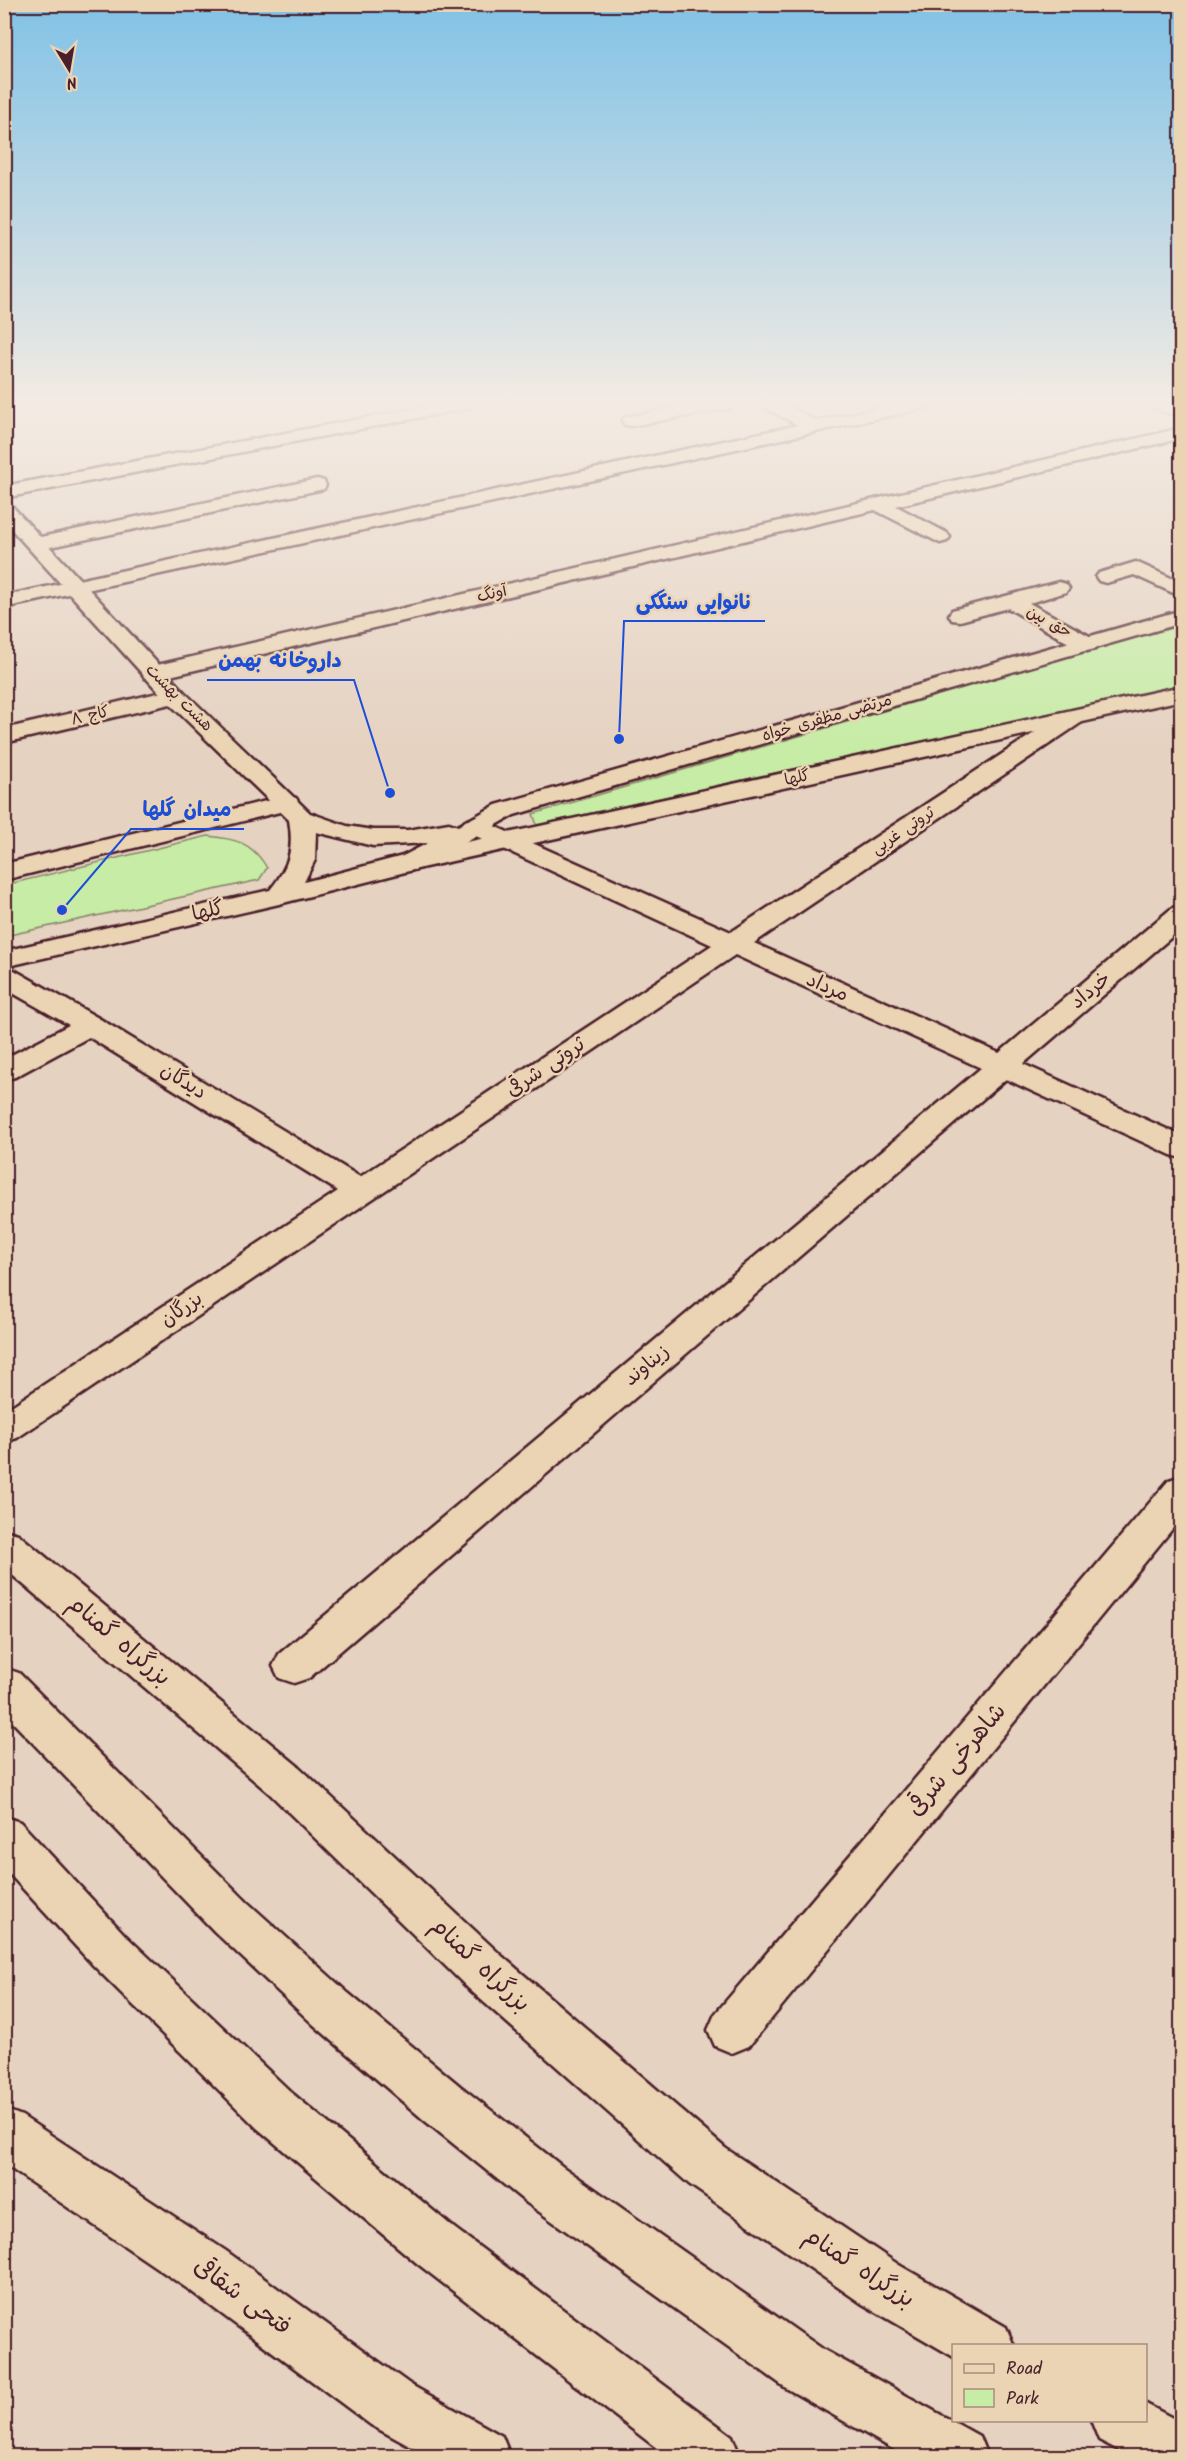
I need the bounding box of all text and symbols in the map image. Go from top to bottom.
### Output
north arrow [39,39,99,99]
text: N [64,69,79,95]
street label: آونگ [475,578,510,610]
callout: نانوایی سنگکی [624,582,765,621]
text: نانوایی سنگکی [636,587,752,620]
street label: حق بین [1022,599,1076,645]
callout: داروخانه بهمن [207,641,354,680]
text: داروخانه بهمن [218,645,342,678]
street label: هشت بهشت [139,658,219,738]
street label: مرتضی مظفری خواه [759,688,895,748]
street label: کاج ۸ [68,699,112,733]
street label: گلها [782,763,812,793]
callout: میدان گلها [131,790,244,829]
text: میدان گلها [142,794,232,827]
street label: ثروتی غربی [866,800,941,861]
street label: گلها [189,893,227,931]
street label: مرداد [800,964,854,1012]
street label: خرداد [1063,964,1119,1018]
street label: ثروتی شرقی [500,1029,593,1106]
street label: دیدگان [153,1055,213,1109]
street label: بزرگان [154,1284,210,1336]
street label: زیناوند [617,1337,677,1395]
street label: بزرگراه گمنام [58,1585,180,1697]
street label: شاهرخی شرقی [897,1694,1017,1826]
street label: بزرگراه گمنام [421,1908,539,2022]
street label: بزرگراه گمنام [795,2217,923,2319]
street label: فتحی شقاقی [185,2248,299,2346]
legend [952,2344,1147,2422]
text: Road [1006,2355,1043,2384]
text: Park [1006,2385,1039,2414]

